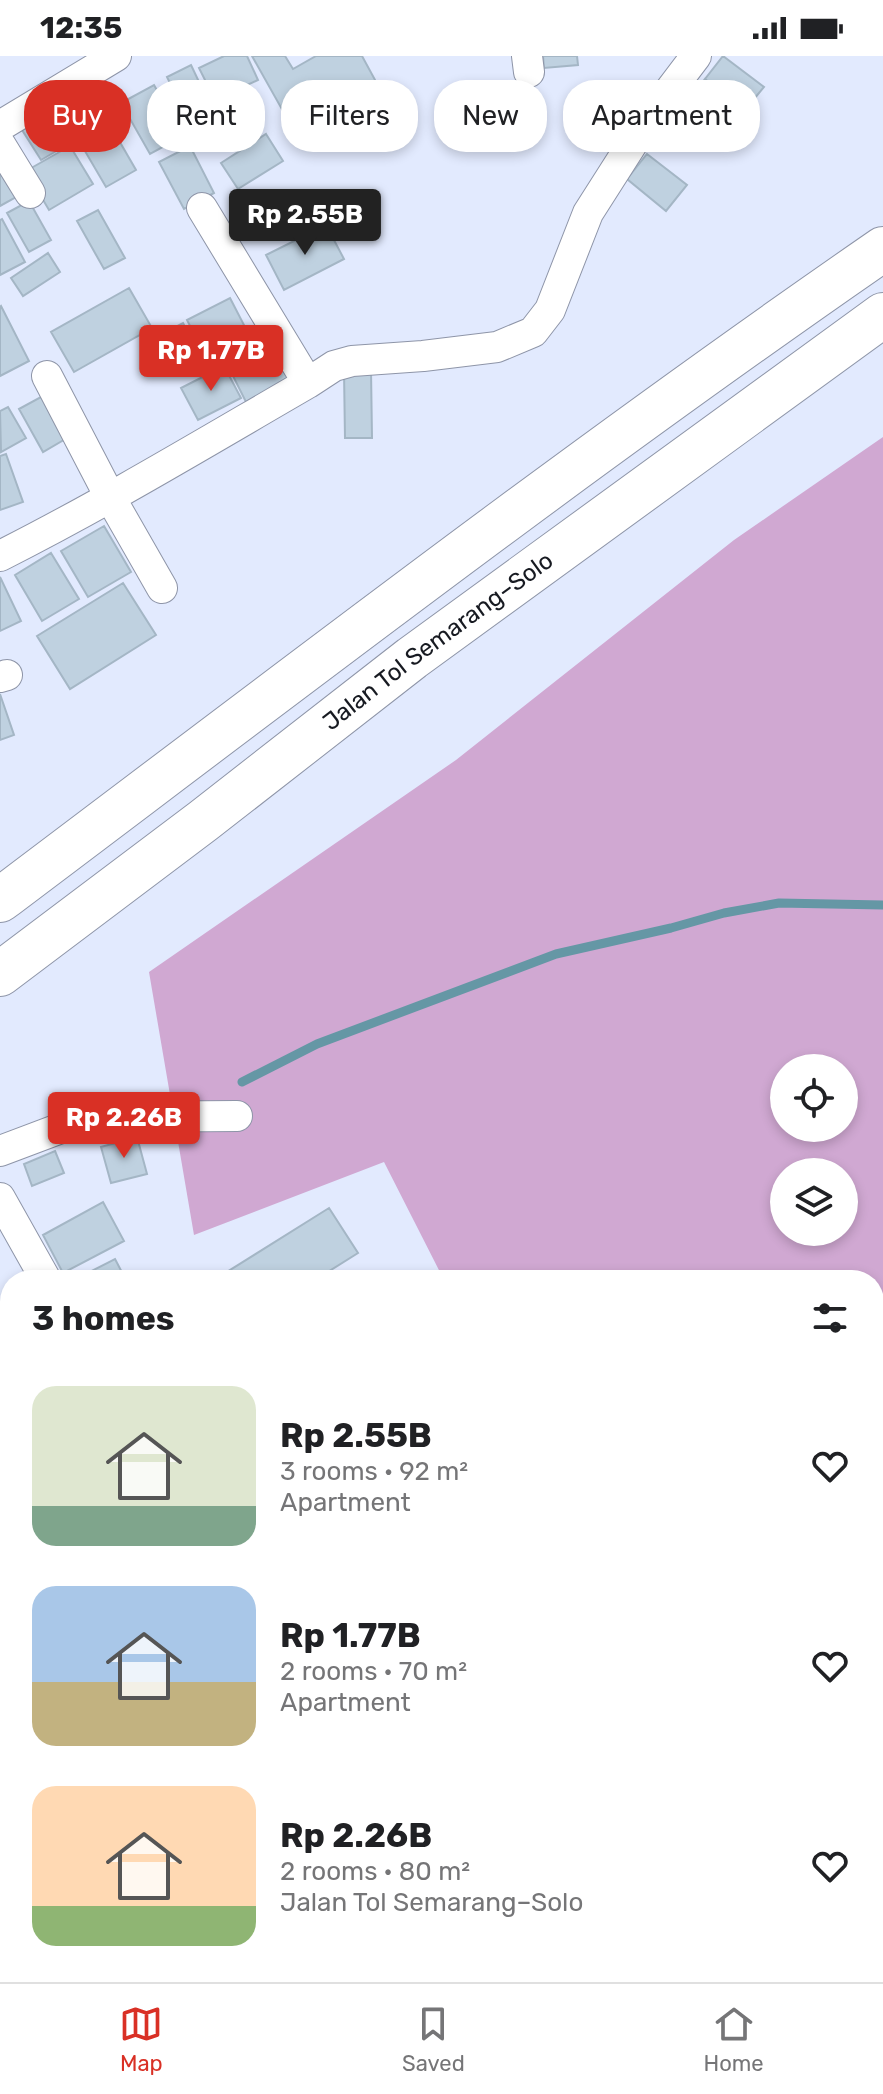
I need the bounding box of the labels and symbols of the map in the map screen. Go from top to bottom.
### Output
pin: Rp 2.55B [222,189,388,257]
pin: Rp 1.77B [128,325,294,393]
street label: Jalan Tol Semarang–Solo [317,546,558,736]
pin: Rp 2.26B [41,1092,207,1160]

